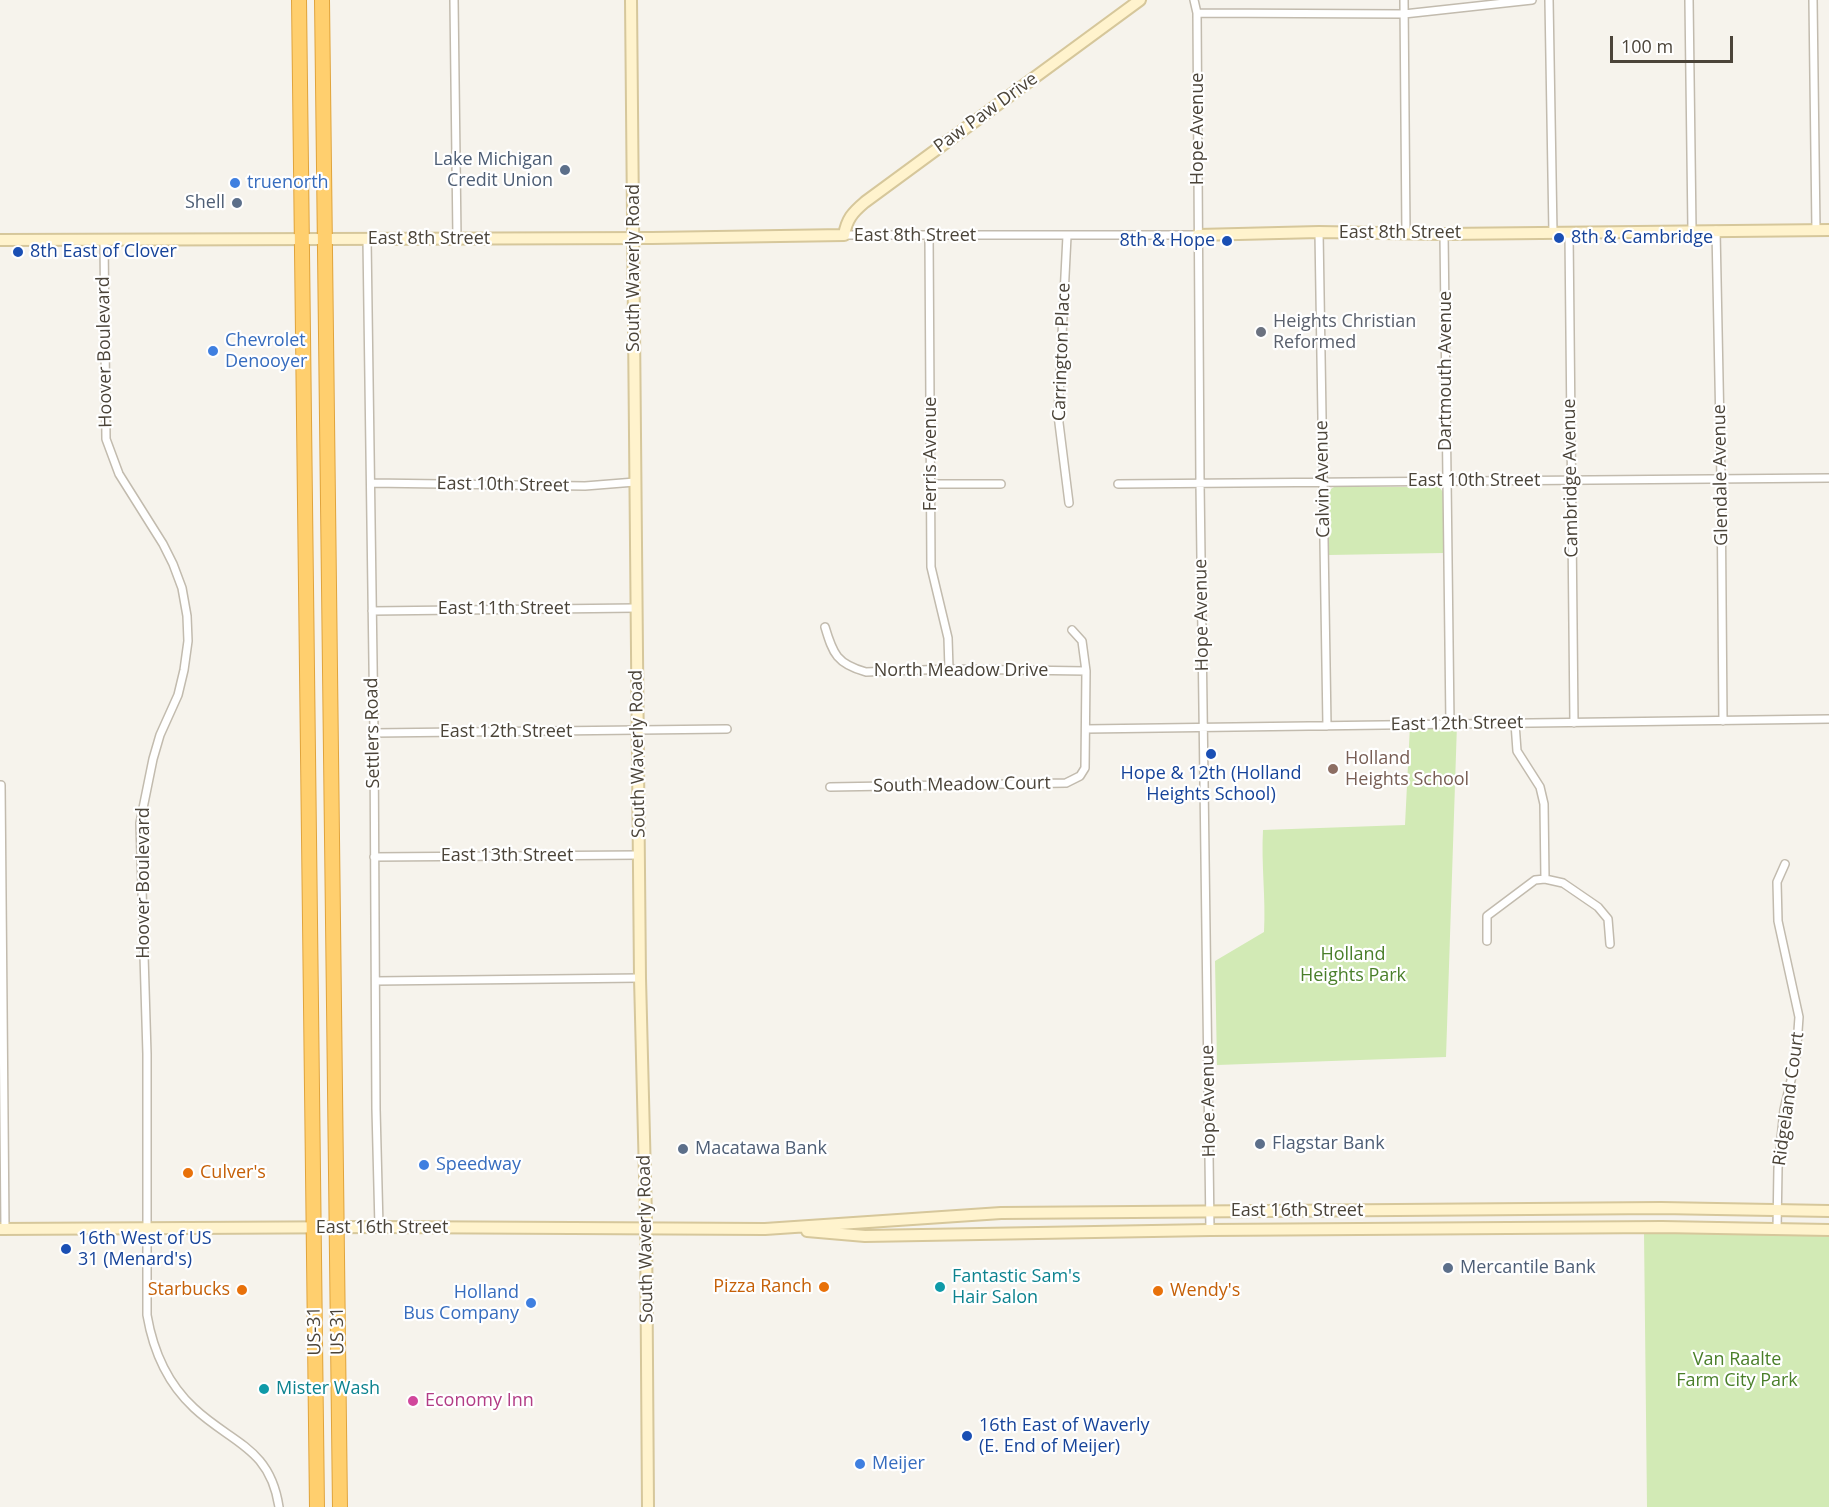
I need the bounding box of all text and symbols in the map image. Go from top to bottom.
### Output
scale bar [1613,24,1736,62]
text: 100 m [1621,34,1673,58]
street label: Paw Paw Drive [930,68,1042,158]
street label: Hope Avenue [1187,73,1209,185]
place label: Lake Michigan Credit Union [434,149,553,192]
marker: Lake Michigan Credit Union [558,163,572,177]
place label: truenorth [247,172,329,194]
marker: truenorth [228,176,242,190]
street label: South Waverly Road [623,184,645,352]
place label: Shell [185,192,225,214]
marker: Shell [230,196,244,210]
street label: East 8th Street [1339,222,1461,244]
street label: East 8th Street [854,225,976,247]
place label: 8th & Cambridge [1571,227,1713,249]
street label: East 8th Street [368,228,490,250]
place label: 8th & Hope [1120,230,1215,252]
marker: 8th & Cambridge [1552,231,1566,245]
marker: 8th & Hope [1220,234,1234,248]
place label: 8th East of Clover [30,241,177,263]
marker: 8th East of Clover [11,245,25,259]
street label: Hoover Boulevard [93,276,117,428]
street label: Carrington Place [1049,282,1075,422]
street label: Dartmouth Avenue [1435,291,1457,451]
place label: Heights Christian Reformed [1273,311,1416,354]
marker: Heights Christian Reformed [1254,325,1268,339]
place label: Chevrolet Denooyer [225,330,307,372]
marker: Chevrolet Denooyer [206,344,220,358]
street label: Ferris Avenue [920,397,942,511]
street label: Cambridge Avenue [1559,398,1583,558]
street label: Glendale Avenue [1709,404,1733,546]
street label: Calvin Avenue [1311,420,1335,538]
street label: East 10th Street [1408,470,1540,492]
street label: East 10th Street [436,473,570,497]
street label: Hope Avenue [1190,559,1214,671]
street label: East 11th Street [438,598,570,620]
street label: North Meadow Drive [874,660,1048,682]
street label: South Waverly Road [626,670,650,838]
street label: Settlers Road [361,677,385,789]
street label: East 12th Street [1390,712,1524,736]
street label: East 12th Street [440,721,572,743]
marker: Hope & 12th (Holland Heights School) [1204,747,1218,761]
place label: Holland Heights School [1345,748,1469,790]
marker: Holland Heights School [1326,762,1340,776]
place label: Hope & 12th (Holland Heights School) [1121,763,1301,806]
street label: South Meadow Court [873,773,1051,797]
street label: Hoover Boulevard [133,807,155,959]
street label: East 13th Street [441,845,573,867]
park label: Holland Heights Park [1300,944,1406,986]
street label: Ridgeland Court [1769,1031,1809,1167]
street label: Hope Avenue [1197,1045,1221,1157]
place label: Flagstar Bank [1272,1133,1385,1155]
marker: Flagstar Bank [1253,1137,1267,1151]
place label: Macatawa Bank [695,1138,827,1160]
marker: Macatawa Bank [676,1142,690,1156]
place label: Speedway [436,1154,521,1176]
street label: South Waverly Road [634,1155,658,1323]
marker: Speedway [417,1158,431,1172]
place label: Culver's [200,1162,266,1184]
marker: Culver's [181,1166,195,1180]
street label: East 16th Street [1231,1200,1363,1222]
street label: East 16th Street [316,1217,448,1239]
place label: 16th West of US 31 (Menard's) [78,1228,212,1270]
marker: 16th West of US 31 (Menard's) [59,1242,73,1256]
place label: Mercantile Bank [1460,1257,1596,1279]
marker: Mercantile Bank [1441,1261,1455,1275]
place label: Fantastic Sam's Hair Salon [952,1266,1081,1308]
place label: Pizza Ranch [713,1276,812,1298]
place label: Starbucks [148,1279,230,1301]
marker: Pizza Ranch [817,1280,831,1294]
marker: Fantastic Sam's Hair Salon [933,1280,947,1294]
place label: Wendy's [1170,1280,1240,1302]
place label: Holland Bus Company [403,1282,519,1324]
marker: Starbucks [235,1283,249,1297]
marker: Wendy's [1151,1284,1165,1298]
marker: Holland Bus Company [524,1296,538,1310]
street label: US-31 [304,1306,326,1356]
street label: US 31 [327,1307,349,1355]
park label: Van Raalte Farm City Park [1676,1349,1798,1392]
place label: Mister Wash [276,1378,380,1400]
marker: Mister Wash [257,1382,271,1396]
place label: Economy Inn [425,1390,534,1412]
marker: Economy Inn [406,1394,420,1408]
place label: 16th East of Waverly (E. End of Meijer) [979,1415,1150,1458]
marker: 16th East of Waverly (E. End of Meijer) [960,1429,974,1443]
place label: Meijer [872,1453,925,1475]
marker: Meijer [853,1457,867,1471]

